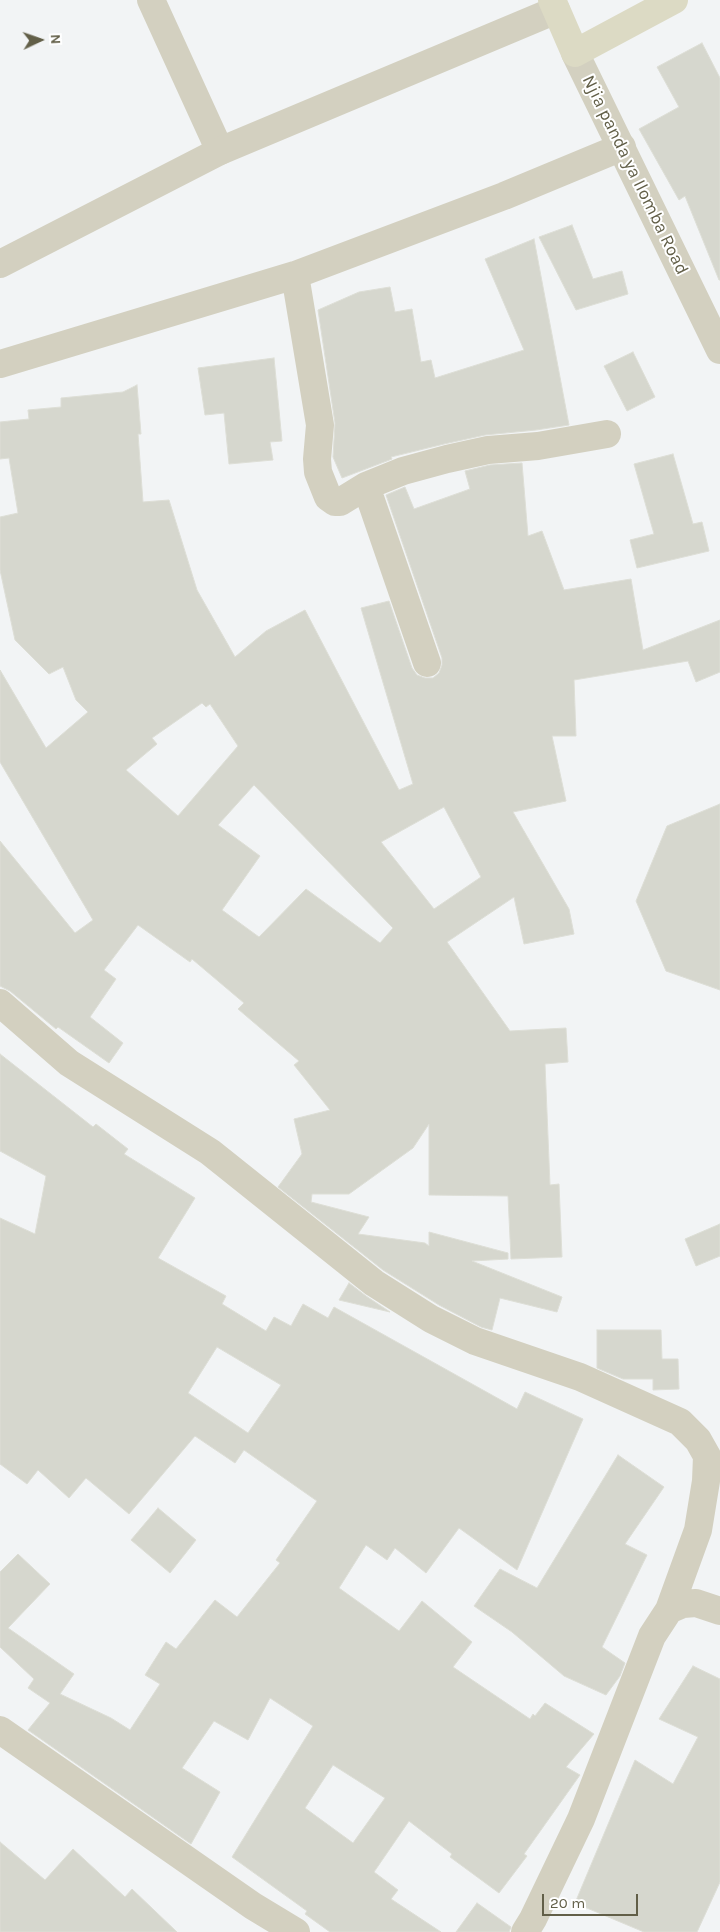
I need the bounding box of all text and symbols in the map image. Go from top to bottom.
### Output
north arrow [15,15,65,65]
text: N [47,34,64,45]
street label: Njia panda ya Ilomba Road [577,72,693,278]
scale bar [545,1884,641,1916]
text: 20 m [550,1894,585,1912]

